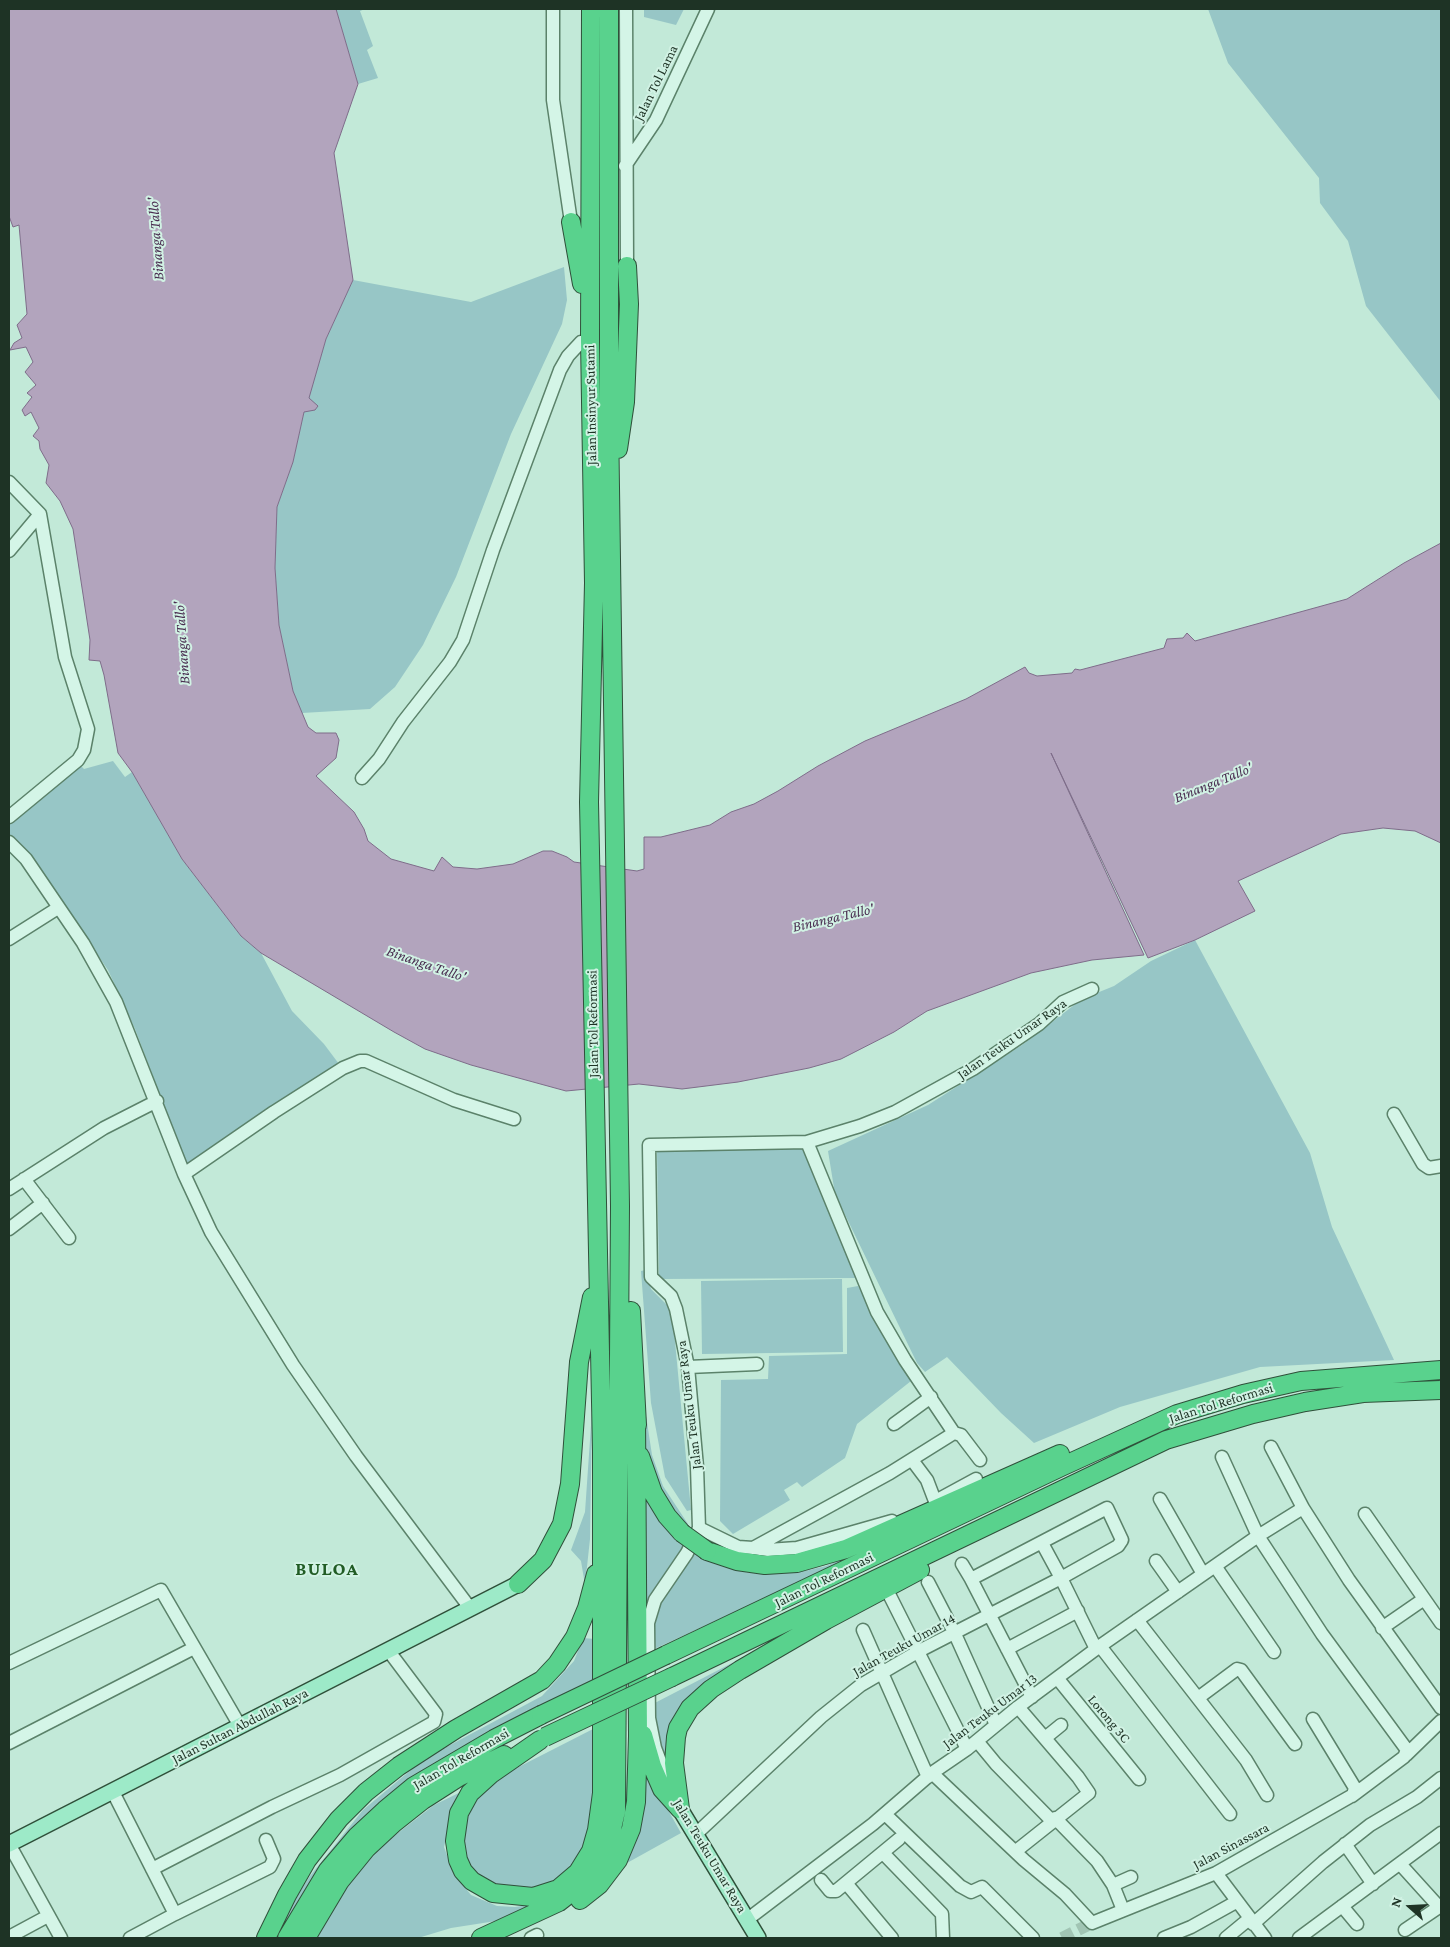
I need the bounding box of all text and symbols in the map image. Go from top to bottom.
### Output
street label: Jalan Tol Lama [630,42,682,124]
water label: Binanga Tallo' [144,197,168,281]
street label: Jalan Insinyur Sutami [582,344,600,466]
water label: Binanga Tallo' [170,601,194,685]
water label: Binanga Tallo' [1171,759,1255,807]
water label: Binanga Tallo' [791,900,875,936]
water label: Binanga Tallo' [384,942,468,986]
street label: Jalan Tol Reformasi [584,970,602,1078]
street label: Jalan Teuku Umar Raya [954,995,1070,1083]
street label: Jalan Teuku Umar Raya [673,1340,705,1470]
street label: Jalan Tol Reformasi [1167,1379,1275,1427]
street label: Jalan Tol Reformasi [772,1549,876,1611]
district label: BULOA [295,1558,359,1580]
street label: Jalan Teuku Umar 14 [850,1610,958,1680]
street label: Jalan Teuku Umar 13 [939,1670,1041,1752]
street label: Jalan Sultan Abdullah Raya [169,1684,311,1768]
street label: Lorong 3C [1084,1692,1134,1746]
street label: Jalan Tol Reformasi [410,1725,512,1793]
street label: Jalan Teuku Umar Raya [669,1796,751,1916]
street label: Jalan Sinassara [1190,1819,1272,1873]
north arrow [1385,1882,1435,1932]
text: N [1387,1895,1405,1909]

